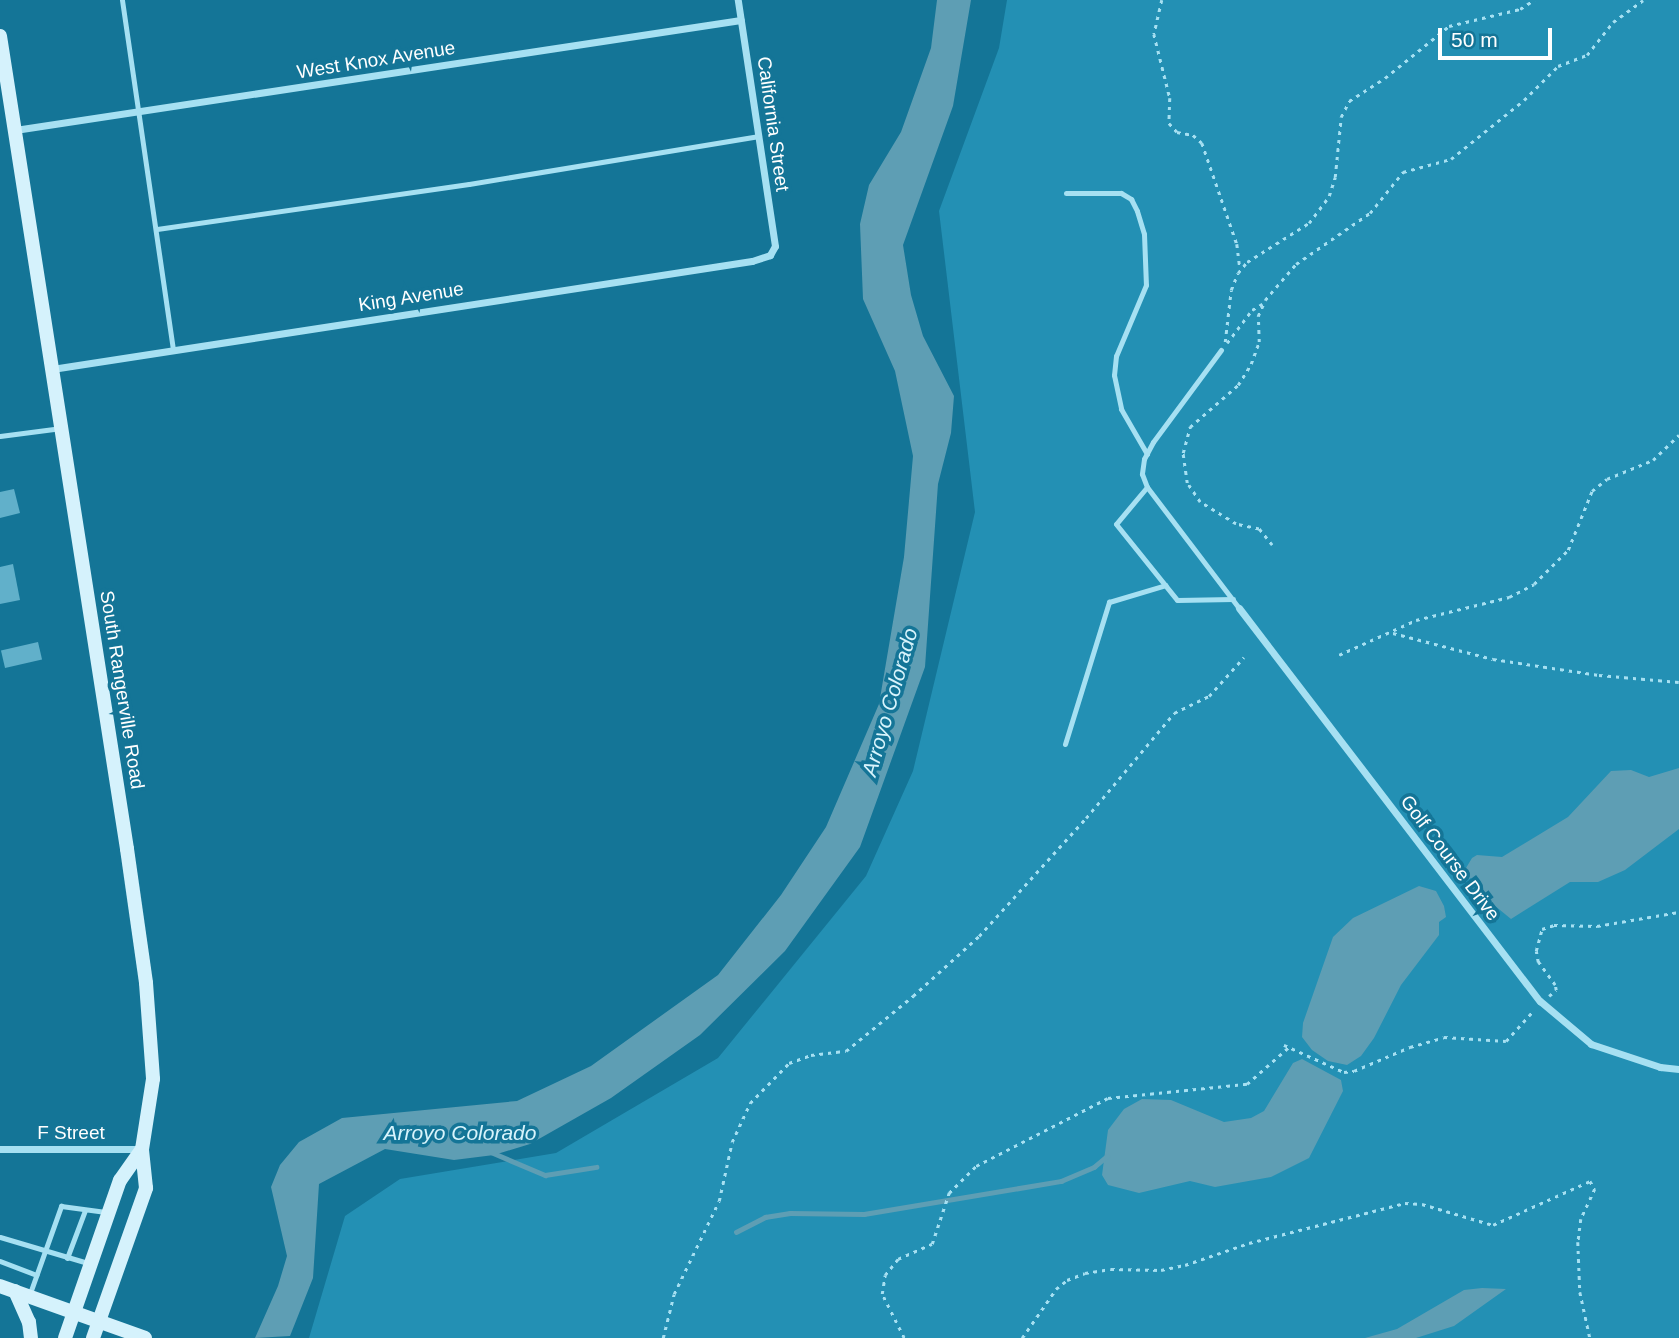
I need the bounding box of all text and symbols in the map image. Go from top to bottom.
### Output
scale bar [1441,14,1555,58]
text: 50 m [1451,28,1498,51]
street label: West Knox Avenue [295,36,457,84]
street label: California Street [752,55,794,193]
street label: King Avenue [356,277,466,317]
street label: South Rangerville Road [95,589,149,791]
water label: Arroyo Colorado [857,625,923,779]
street label: Golf Course Drive [1395,791,1505,925]
water label: Arroyo Colorado [384,1120,536,1146]
street label: F Street [37,1122,105,1144]

